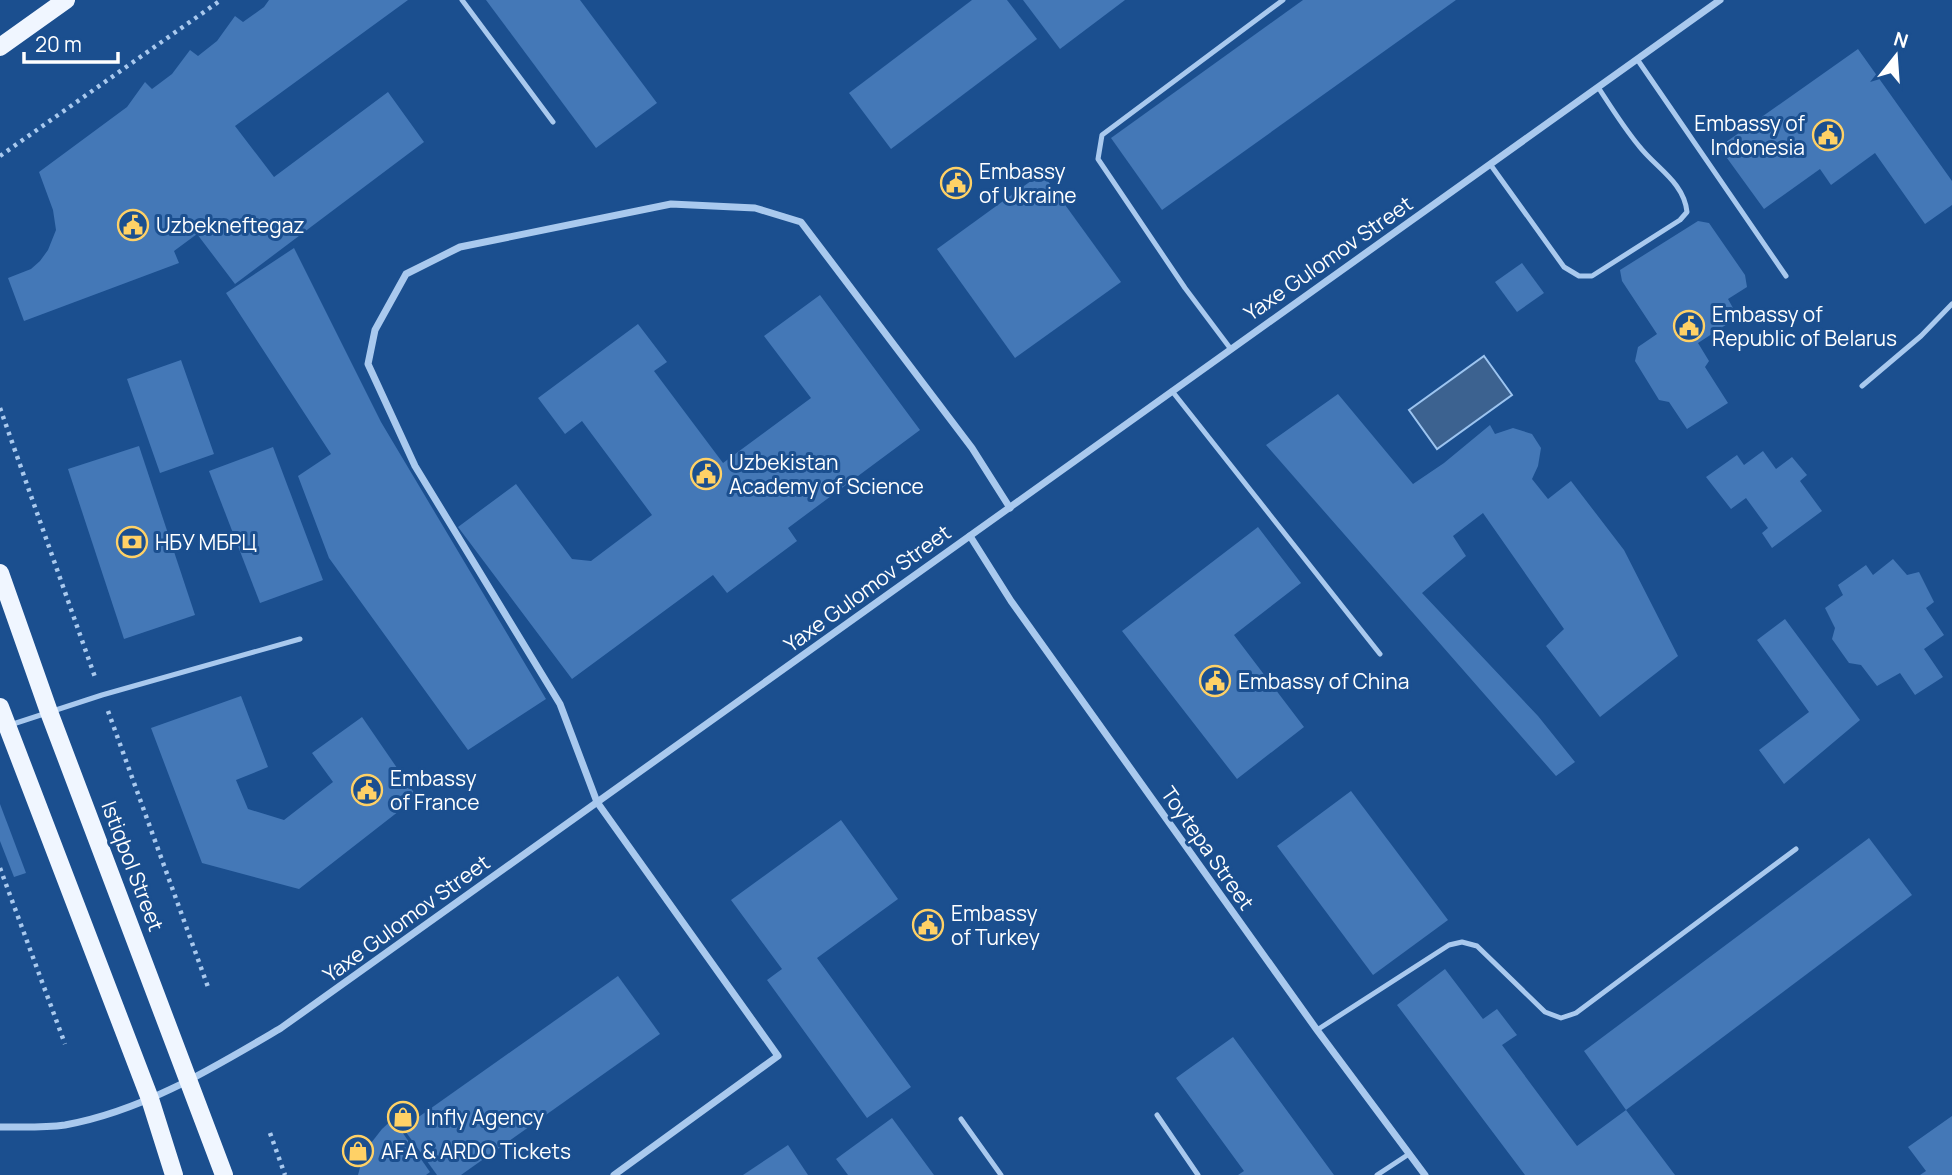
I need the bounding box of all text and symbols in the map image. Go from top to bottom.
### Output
scale bar [24,21,119,65]
north arrow [1861,21,1931,91]
text: N [1891,25,1911,54]
text: 20 m [35,30,82,58]
place label: Embassy of Indonesia [1694,109,1806,161]
public building icon: Embassy of Indonesia [1811,118,1845,152]
place label: Embassy of Ukraine [979,157,1077,209]
public building icon: Embassy of Ukraine [939,166,973,200]
street label: Yaxe Gulomov Street [1238,189,1418,327]
public building icon: Uzbekneftegaz [116,208,150,242]
place label: Uzbekneftegaz [156,211,305,239]
place label: Embassy of Republic of Belarus [1712,300,1897,352]
public building icon: Embassy of Republic of Belarus [1672,309,1706,343]
place label: Uzbekistan Academy of Science [729,448,924,500]
public building icon: Uzbekistan Academy of Science [689,457,723,491]
street label: Yaxe Gulomov Street [778,518,956,658]
bank icon: НБУ МБРЦ [115,525,149,559]
place label: НБУ МБРЦ [155,528,257,556]
public building icon: Embassy of China [1198,664,1232,698]
place label: Embassy of China [1238,667,1409,695]
place label: Embassy of France [390,764,479,816]
public building icon: Embassy of France [350,773,384,807]
street label: Toytepa Street [1155,781,1261,915]
street label: Istiqbol Street [95,797,171,935]
street label: Yaxe Gulomov Street [317,848,495,988]
place label: Embassy of Turkey [951,899,1040,951]
public building icon: Embassy of Turkey [911,908,945,942]
shop icon: Infly Agency [386,1100,420,1134]
place label: Infly Agency [426,1103,544,1131]
shop icon: AFA & ARDO Tickets [341,1134,375,1168]
place label: AFA & ARDO Tickets [381,1137,571,1165]

